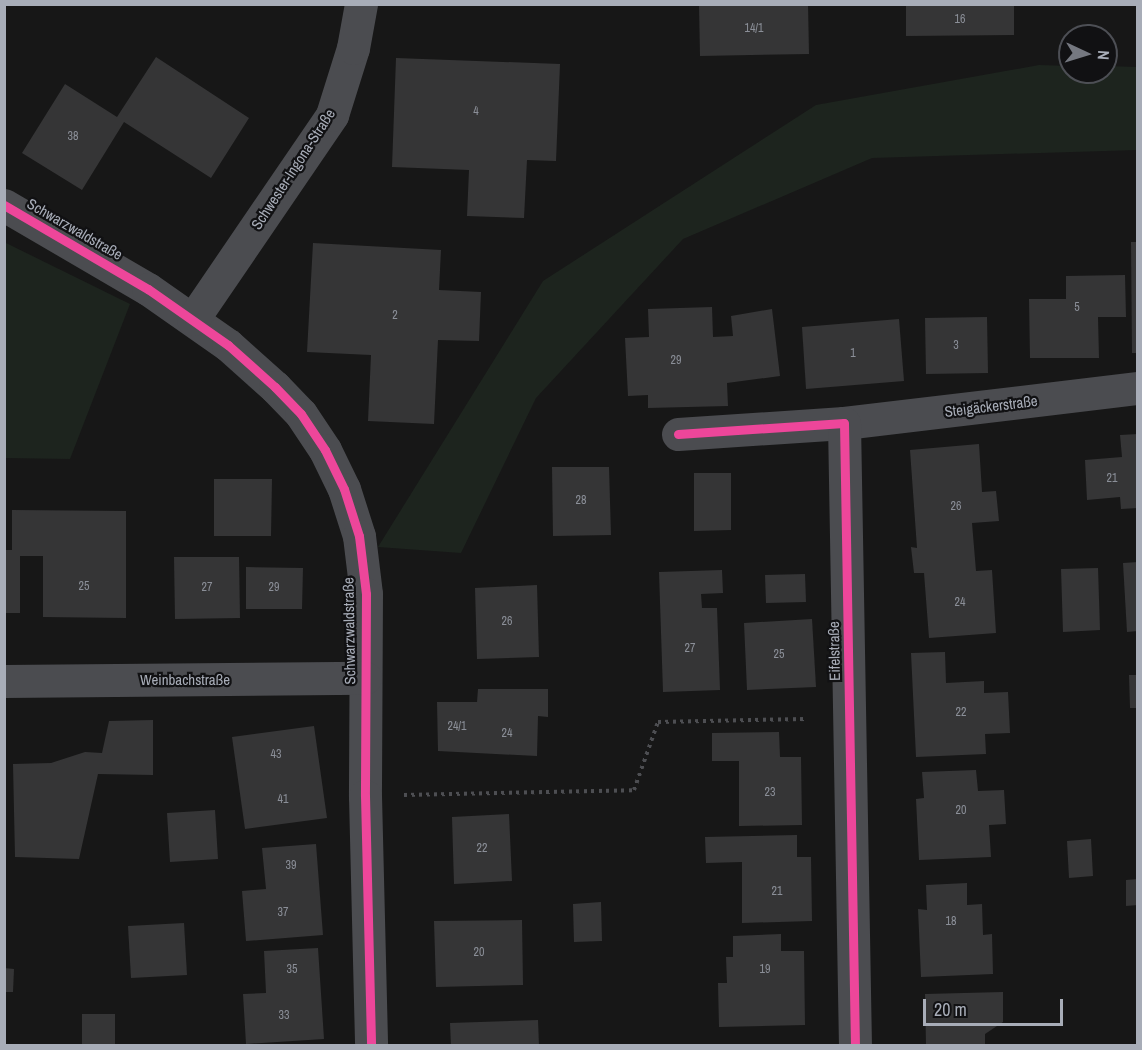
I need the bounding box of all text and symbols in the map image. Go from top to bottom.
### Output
house number: 16 [955,13,965,27]
house number: 14/1 [744,22,764,36]
north arrow [1058,24,1118,84]
text: N [1093,50,1115,61]
street label: Schwester-Ingona-Straße [247,105,339,233]
house number: 4 [473,105,479,119]
house number: 38 [68,130,78,144]
street label: Schwarzwaldstraße [24,194,126,264]
house number: 5 [1074,301,1080,315]
house number: 2 [392,309,398,323]
house number: 3 [953,339,959,353]
house number: 1 [850,347,856,361]
house number: 29 [671,354,681,368]
street label: Steigäckerstraße [943,391,1039,421]
house number: 21 [1107,472,1117,486]
house number: 28 [576,494,586,508]
house number: 26 [951,500,961,514]
street label: Schwarzwaldstraße [339,577,359,685]
house number: 25 [79,580,89,594]
house number: 27 [202,581,212,595]
house number: 29 [269,581,279,595]
house number: 24 [955,596,965,610]
house number: 26 [502,615,512,629]
street label: Eifelstraße [824,621,844,681]
house number: 27 [685,642,695,656]
house number: 25 [774,648,784,662]
street label: Weinbachstraße [140,671,230,689]
house number: 22 [956,706,966,720]
house number: 24/1 [447,720,467,734]
house number: 24 [502,727,512,741]
house number: 43 [271,748,281,762]
house number: 23 [765,786,775,800]
house number: 41 [278,793,288,807]
house number: 20 [956,804,966,818]
house number: 22 [477,842,487,856]
house number: 39 [286,859,296,873]
house number: 21 [772,885,782,899]
house number: 37 [278,906,288,920]
house number: 18 [946,915,956,929]
house number: 20 [474,946,484,960]
house number: 35 [287,963,297,977]
house number: 19 [760,963,770,977]
scale bar [926,987,1066,1025]
text: 20 m [934,997,967,1022]
house number: 33 [279,1009,289,1023]

